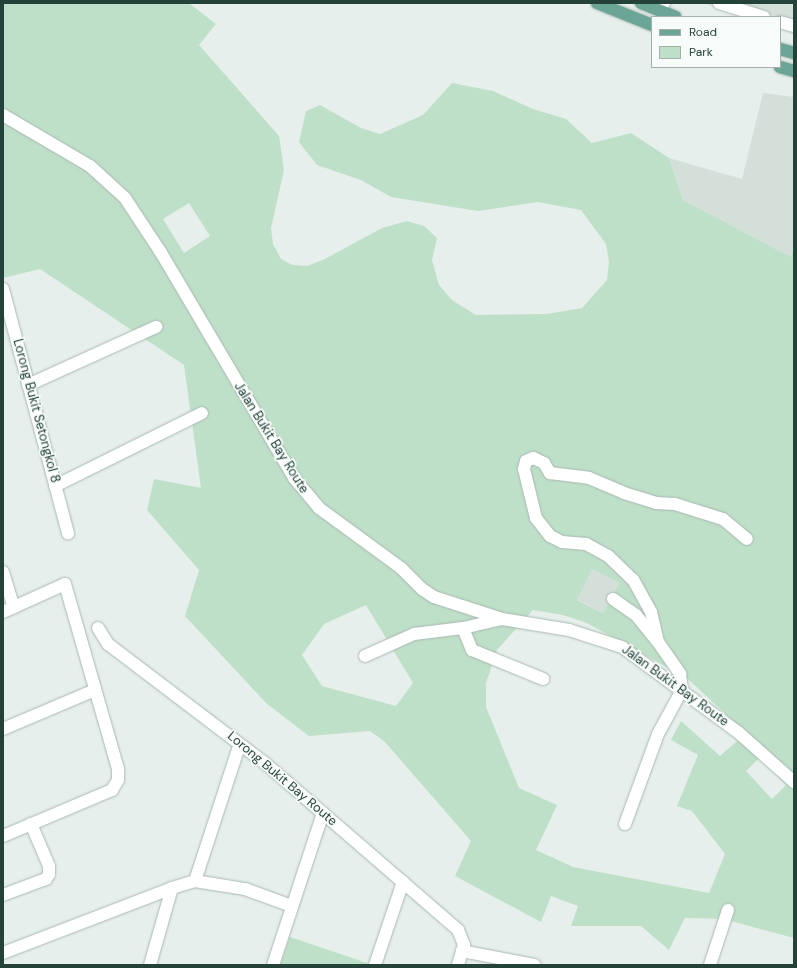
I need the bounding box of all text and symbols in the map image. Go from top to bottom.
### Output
legend [651,16,781,68]
text: Road [689,24,717,40]
text: Park [689,44,713,60]
street label: Lorong Bukit Setongkol 8 [9,337,63,485]
street label: Jalan Bukit Bay Route [230,380,312,496]
street label: Jalan Bukit Bay Route [619,642,731,730]
street label: Lorong Bukit Bay Route [224,729,340,829]

